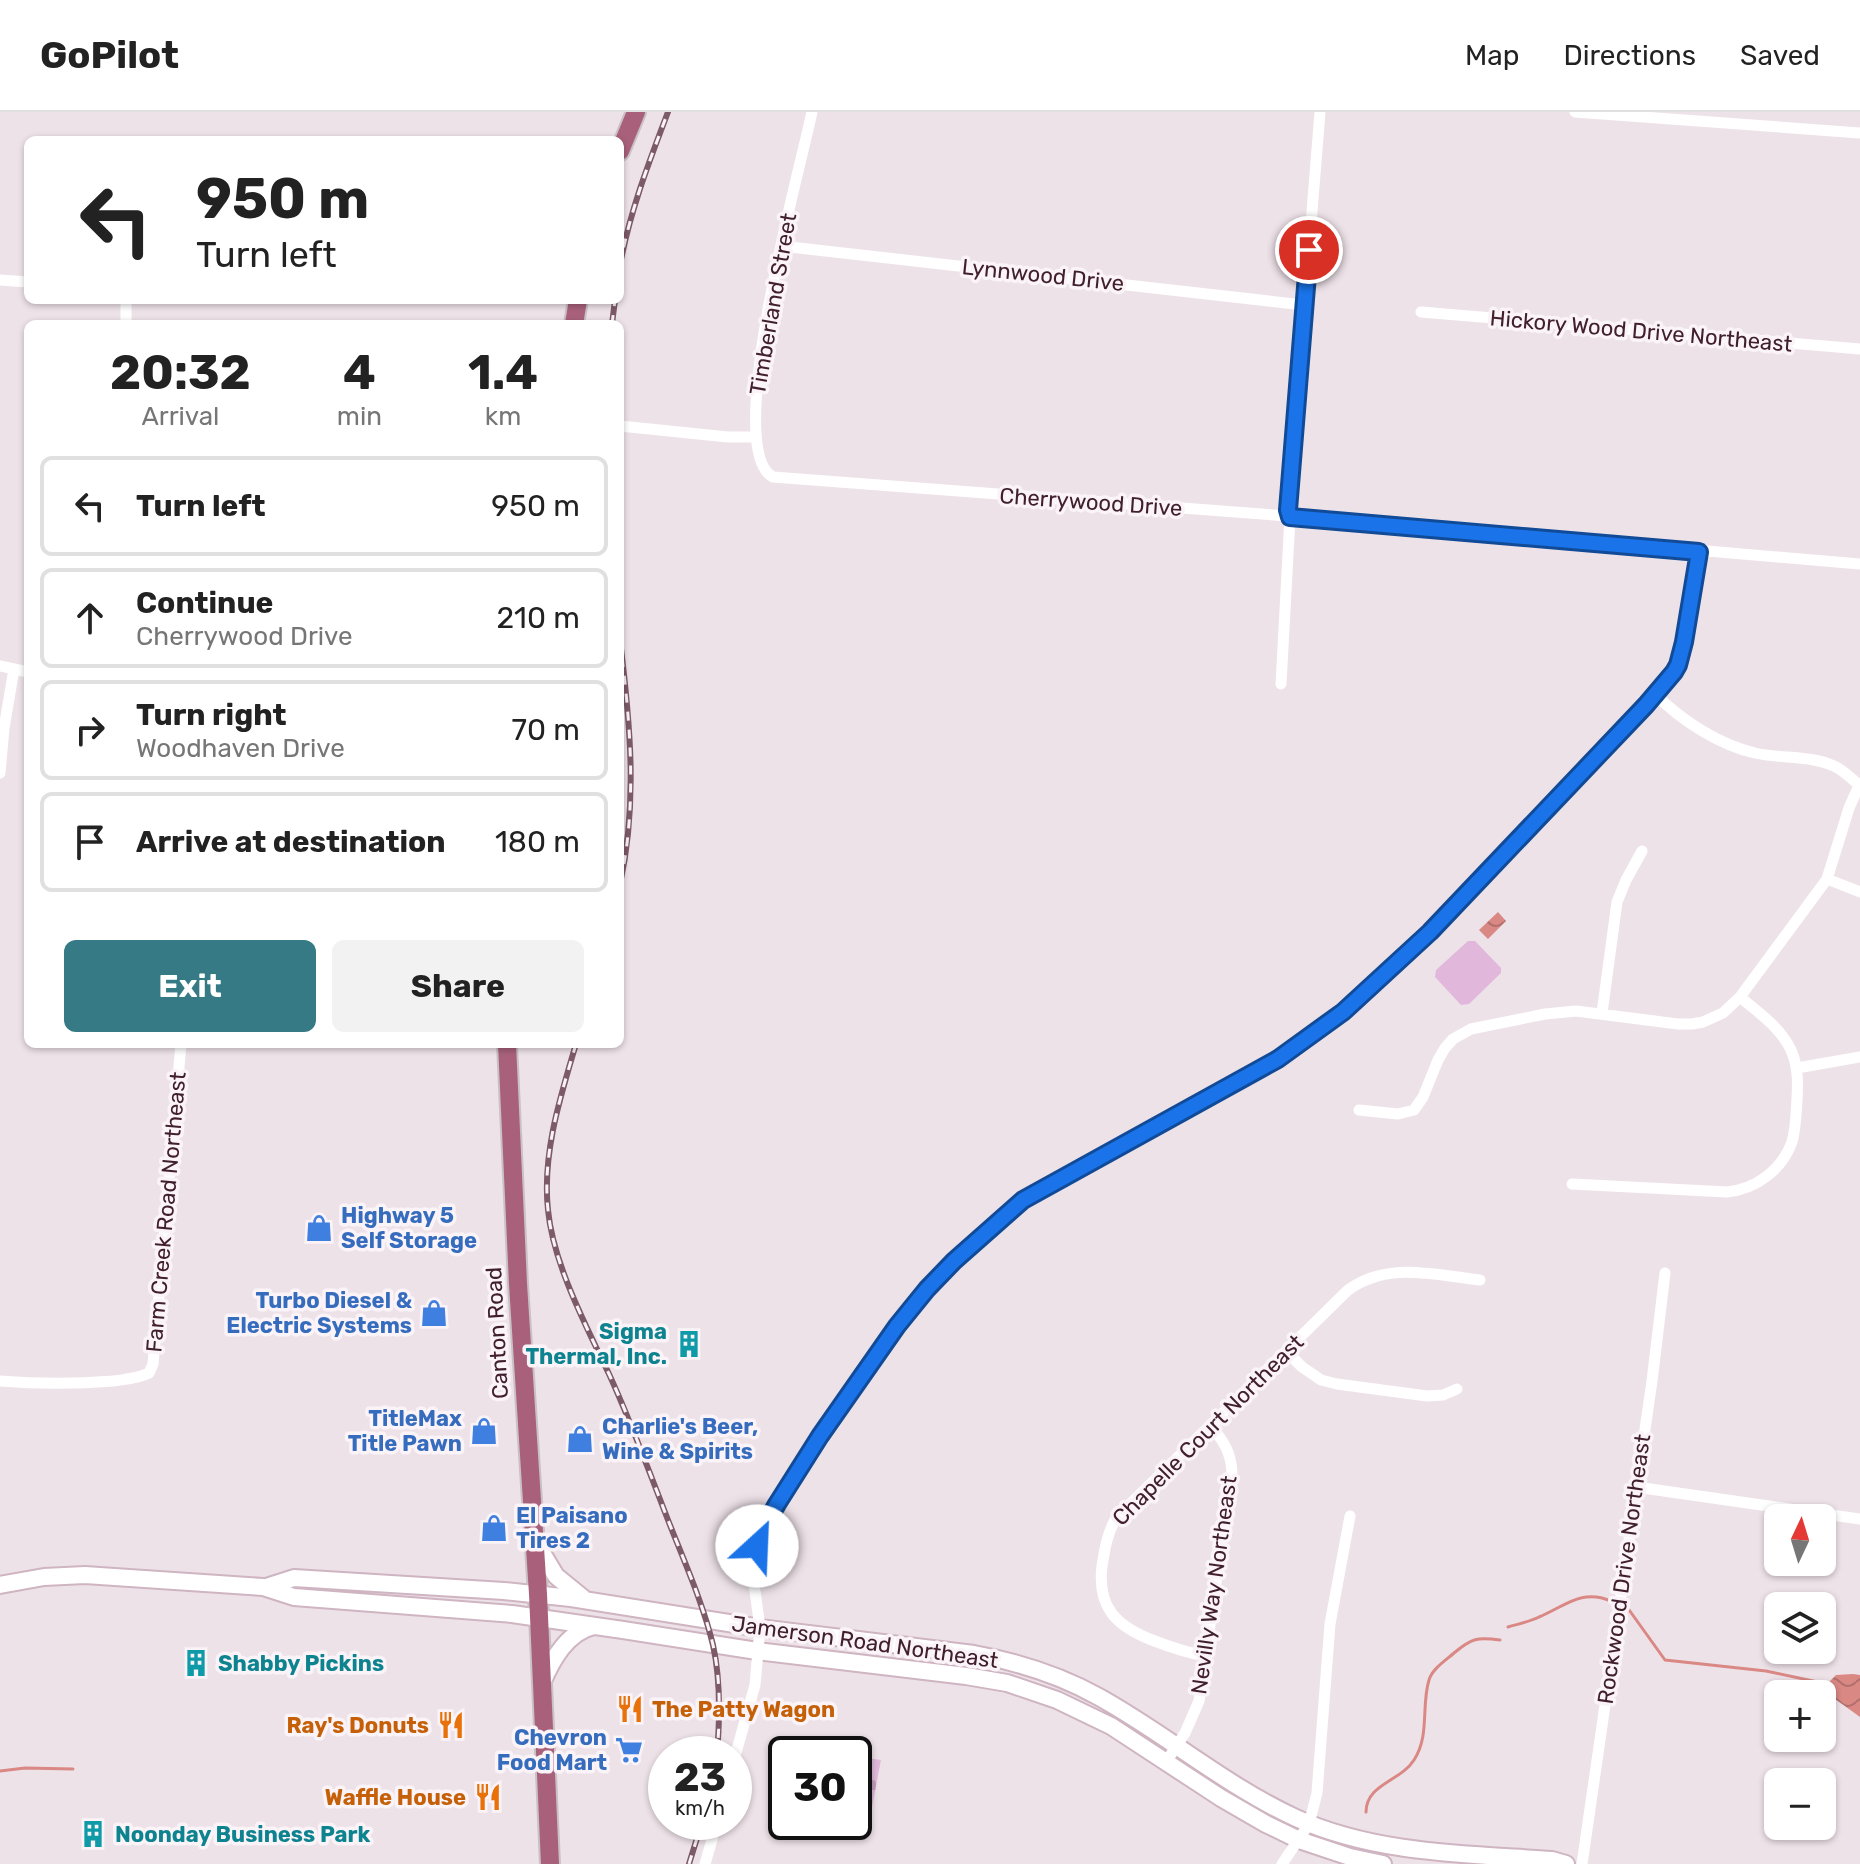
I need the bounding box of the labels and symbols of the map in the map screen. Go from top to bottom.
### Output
street label: Timberland Street [744,211,802,397]
pin [1275,216,1343,284]
street label: Lynnwood Drive [961,253,1125,297]
street label: Hickory Wood Drive Northeast [1489,304,1794,358]
street label: Cherrywood Drive [999,482,1183,522]
street label: Farm Creek Road Northeast [140,1070,192,1353]
place label: Highway 5 Self Storage [341,1202,477,1254]
shop icon: Highway 5 Self Storage [304,1213,334,1243]
street label: Canton Road [480,1266,514,1400]
place label: Turbo Diesel & Electric Systems [226,1287,412,1339]
shop icon: Turbo Diesel & Electric Systems [419,1298,449,1328]
place label: Sigma Thermal, Inc. [525,1318,667,1370]
street label: Chapelle Court Northeast [1107,1328,1310,1531]
building icon: Sigma Thermal, Inc. [674,1329,704,1359]
place label: TitleMax Title Pawn [348,1405,462,1457]
place label: Charlie's Beer, Wine & Spirits [602,1413,758,1465]
shop icon: TitleMax Title Pawn [469,1416,499,1446]
shop icon: Charlie's Beer, Wine & Spirits [565,1424,595,1454]
street label: Rockwood Drive Northeast [1592,1432,1656,1706]
street label: Nevilly Way Northeast [1185,1474,1243,1696]
place label: El Paisano Tires 2 [516,1502,628,1554]
position arrow [715,1504,799,1588]
north arrow [1764,1504,1836,1576]
shop icon: El Paisano Tires 2 [479,1513,509,1543]
street label: Jamerson Road Northeast [730,1610,1000,1674]
building icon: Shabby Pickins [181,1648,211,1678]
place label: Shabby Pickins [218,1650,384,1677]
restaurant icon: The Patty Wagon [615,1694,645,1724]
place label: The Patty Wagon [652,1696,835,1723]
restaurant icon: Ray's Donuts [436,1710,466,1740]
place label: Ray's Donuts [286,1712,429,1739]
place label: Chevron Food Mart [497,1724,607,1776]
supermarket icon: Chevron Food Mart [614,1735,644,1765]
speed limit sign: 30 [768,1736,872,1840]
restaurant icon: Waffle House [473,1782,503,1812]
place label: Waffle House [325,1784,466,1811]
building icon: Noonday Business Park [78,1819,108,1849]
place label: Noonday Business Park [115,1821,370,1848]

